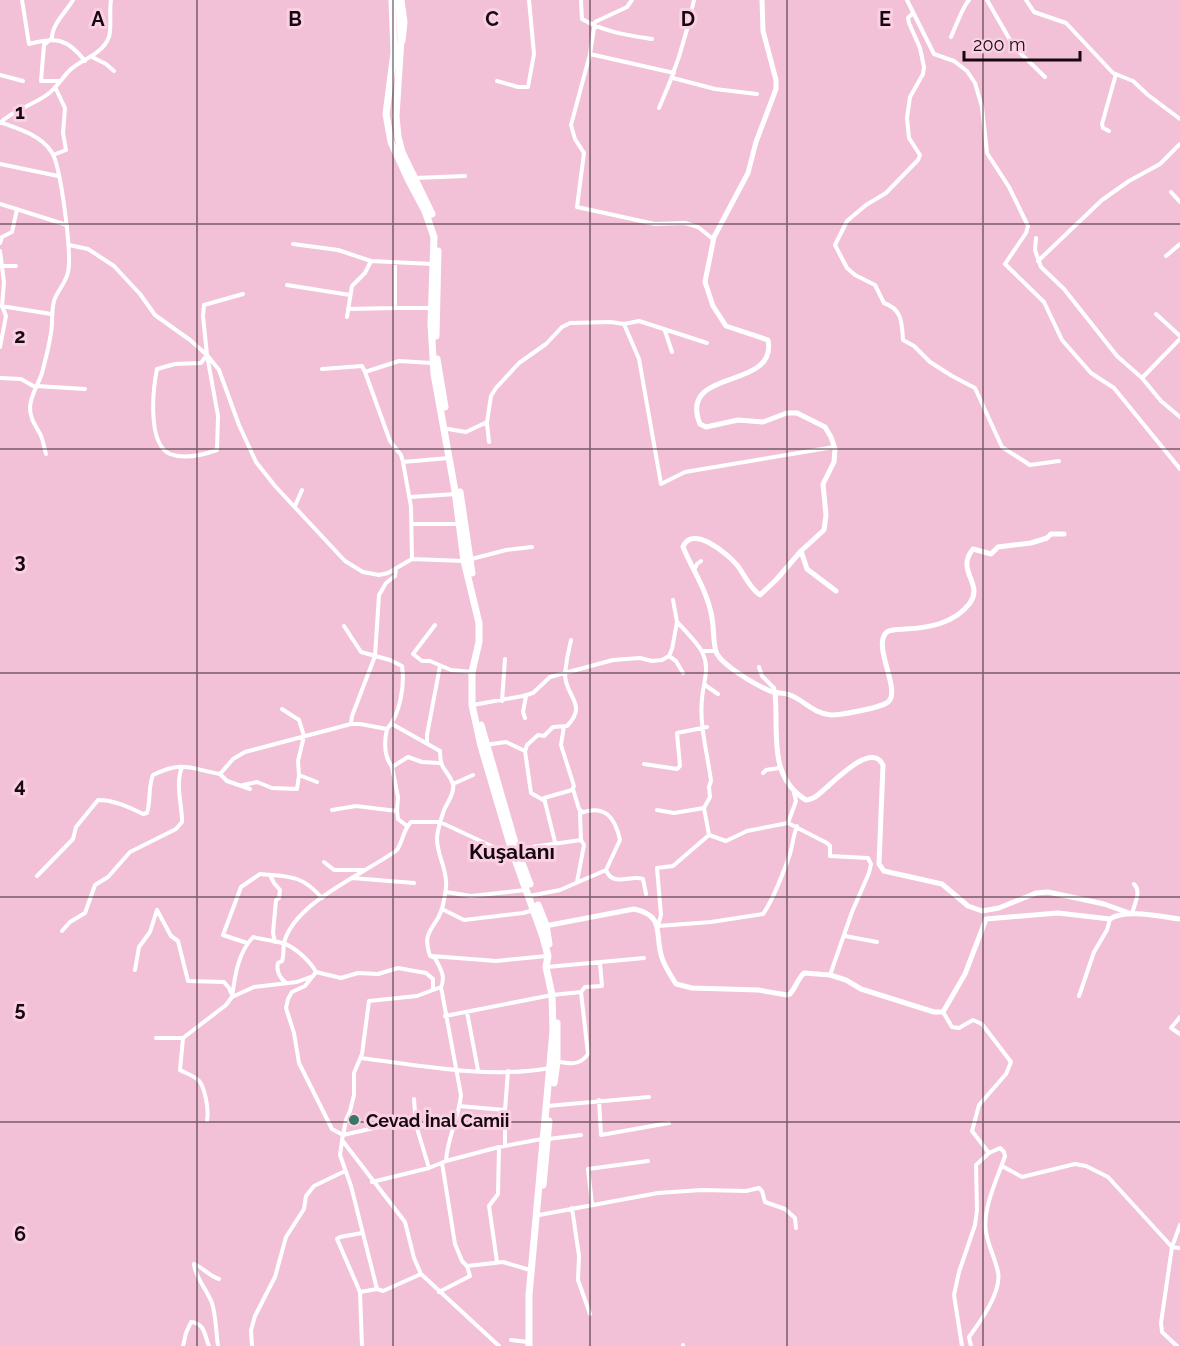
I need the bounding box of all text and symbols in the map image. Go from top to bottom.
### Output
text: A [91,7,105,31]
text: B [288,7,302,31]
text: C [485,7,499,31]
text: D [681,7,695,31]
text: E [879,7,891,31]
scale bar [964,24,1080,62]
text: 200 m [973,34,1026,55]
text: 1 [15,100,25,124]
text: 2 [14,324,26,348]
text: 3 [14,549,26,573]
text: 4 [14,773,26,797]
district label: Kuşalanı [469,839,555,864]
text: 5 [14,997,26,1021]
place label: Cevad İnal Camii [366,1110,509,1131]
marker: Cevad İnal Camii [347,1113,361,1127]
text: 6 [14,1222,26,1246]

